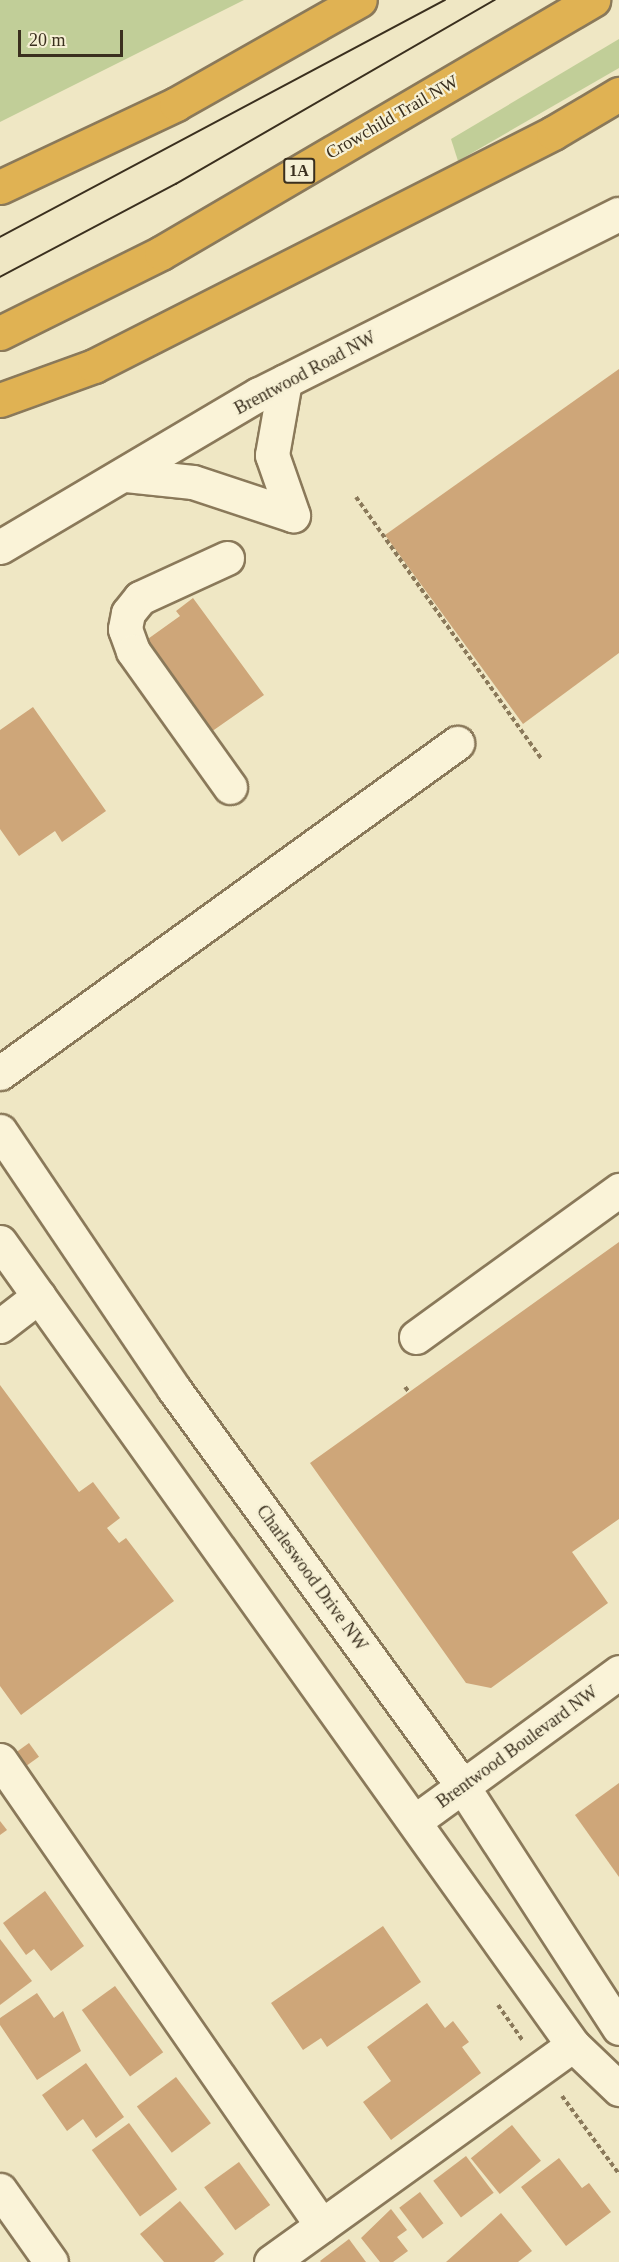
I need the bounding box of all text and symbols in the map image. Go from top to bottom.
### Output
scale bar [21,18,126,56]
text: 20 m [29,30,66,50]
street label: Crowchild Trail NW [322,70,462,164]
road number: 1A [282,158,316,184]
street label: Brentwood Road NW [231,327,379,419]
street label: Charleswood Drive NW [252,1501,372,1655]
street label: Brentwood Boulevard NW [432,1681,602,1813]

